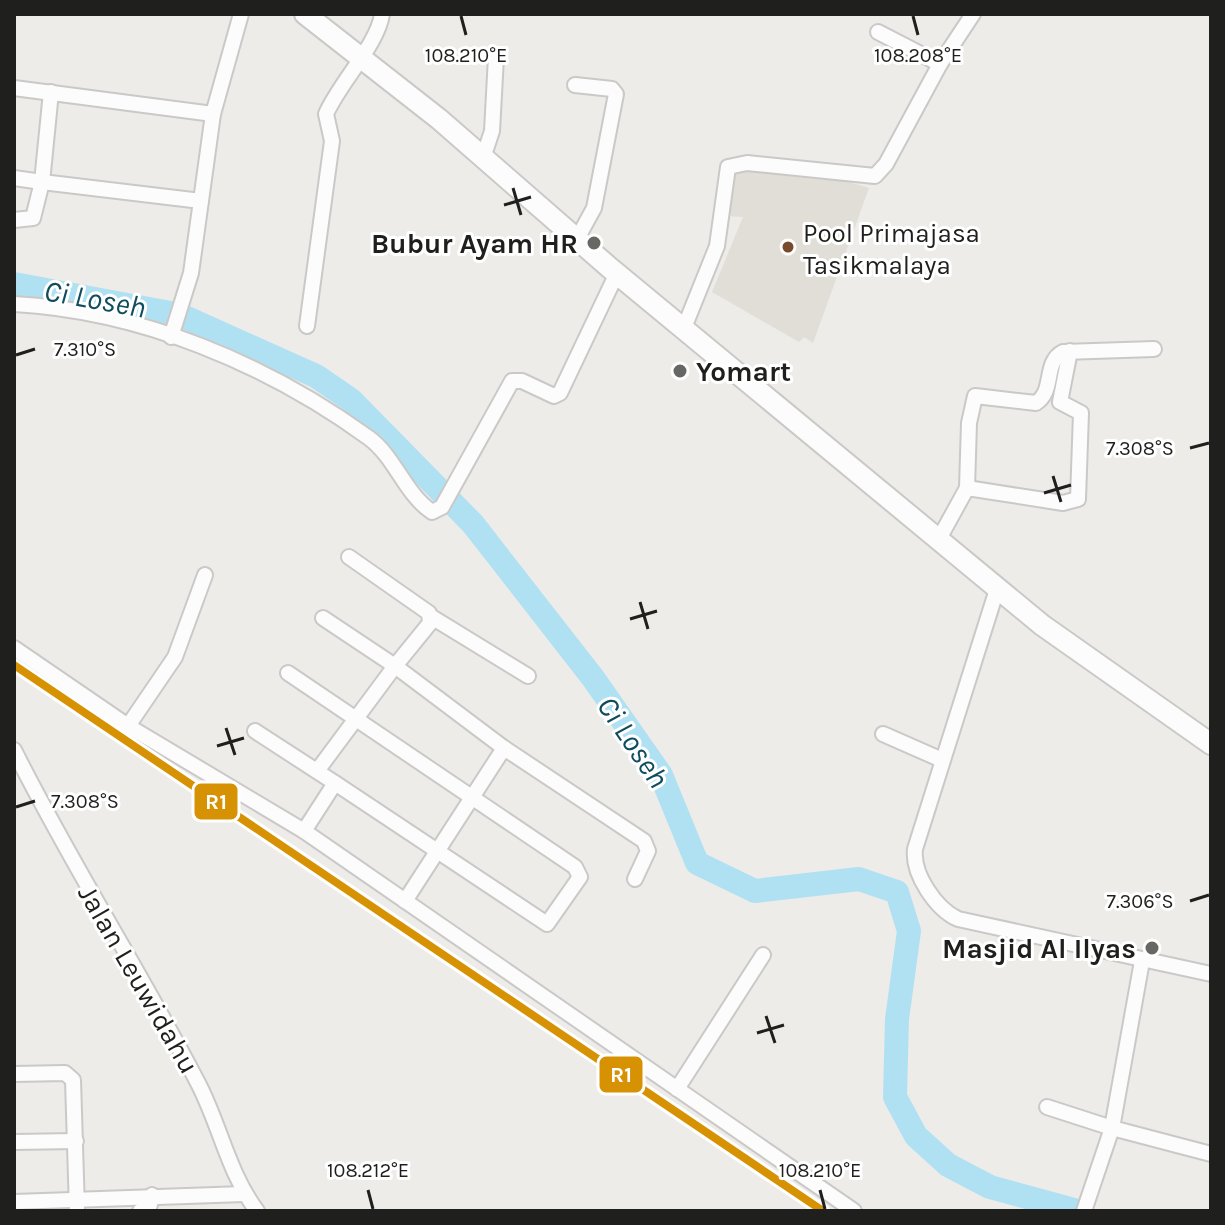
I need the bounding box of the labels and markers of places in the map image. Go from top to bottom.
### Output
place label: Pool Primajasa Tasikmalaya [803,218,980,281]
place label: Bubur Ayam HR [371,227,578,260]
marker: Bubur Ayam HR [585,234,603,252]
marker: Pool Primajasa Tasikmalaya [780,239,796,255]
place label: Yomart [696,355,791,388]
marker: Yomart [671,362,689,380]
place label: Masjid Al Ilyas [942,932,1136,965]
marker: Masjid Al Ilyas [1143,939,1161,957]

